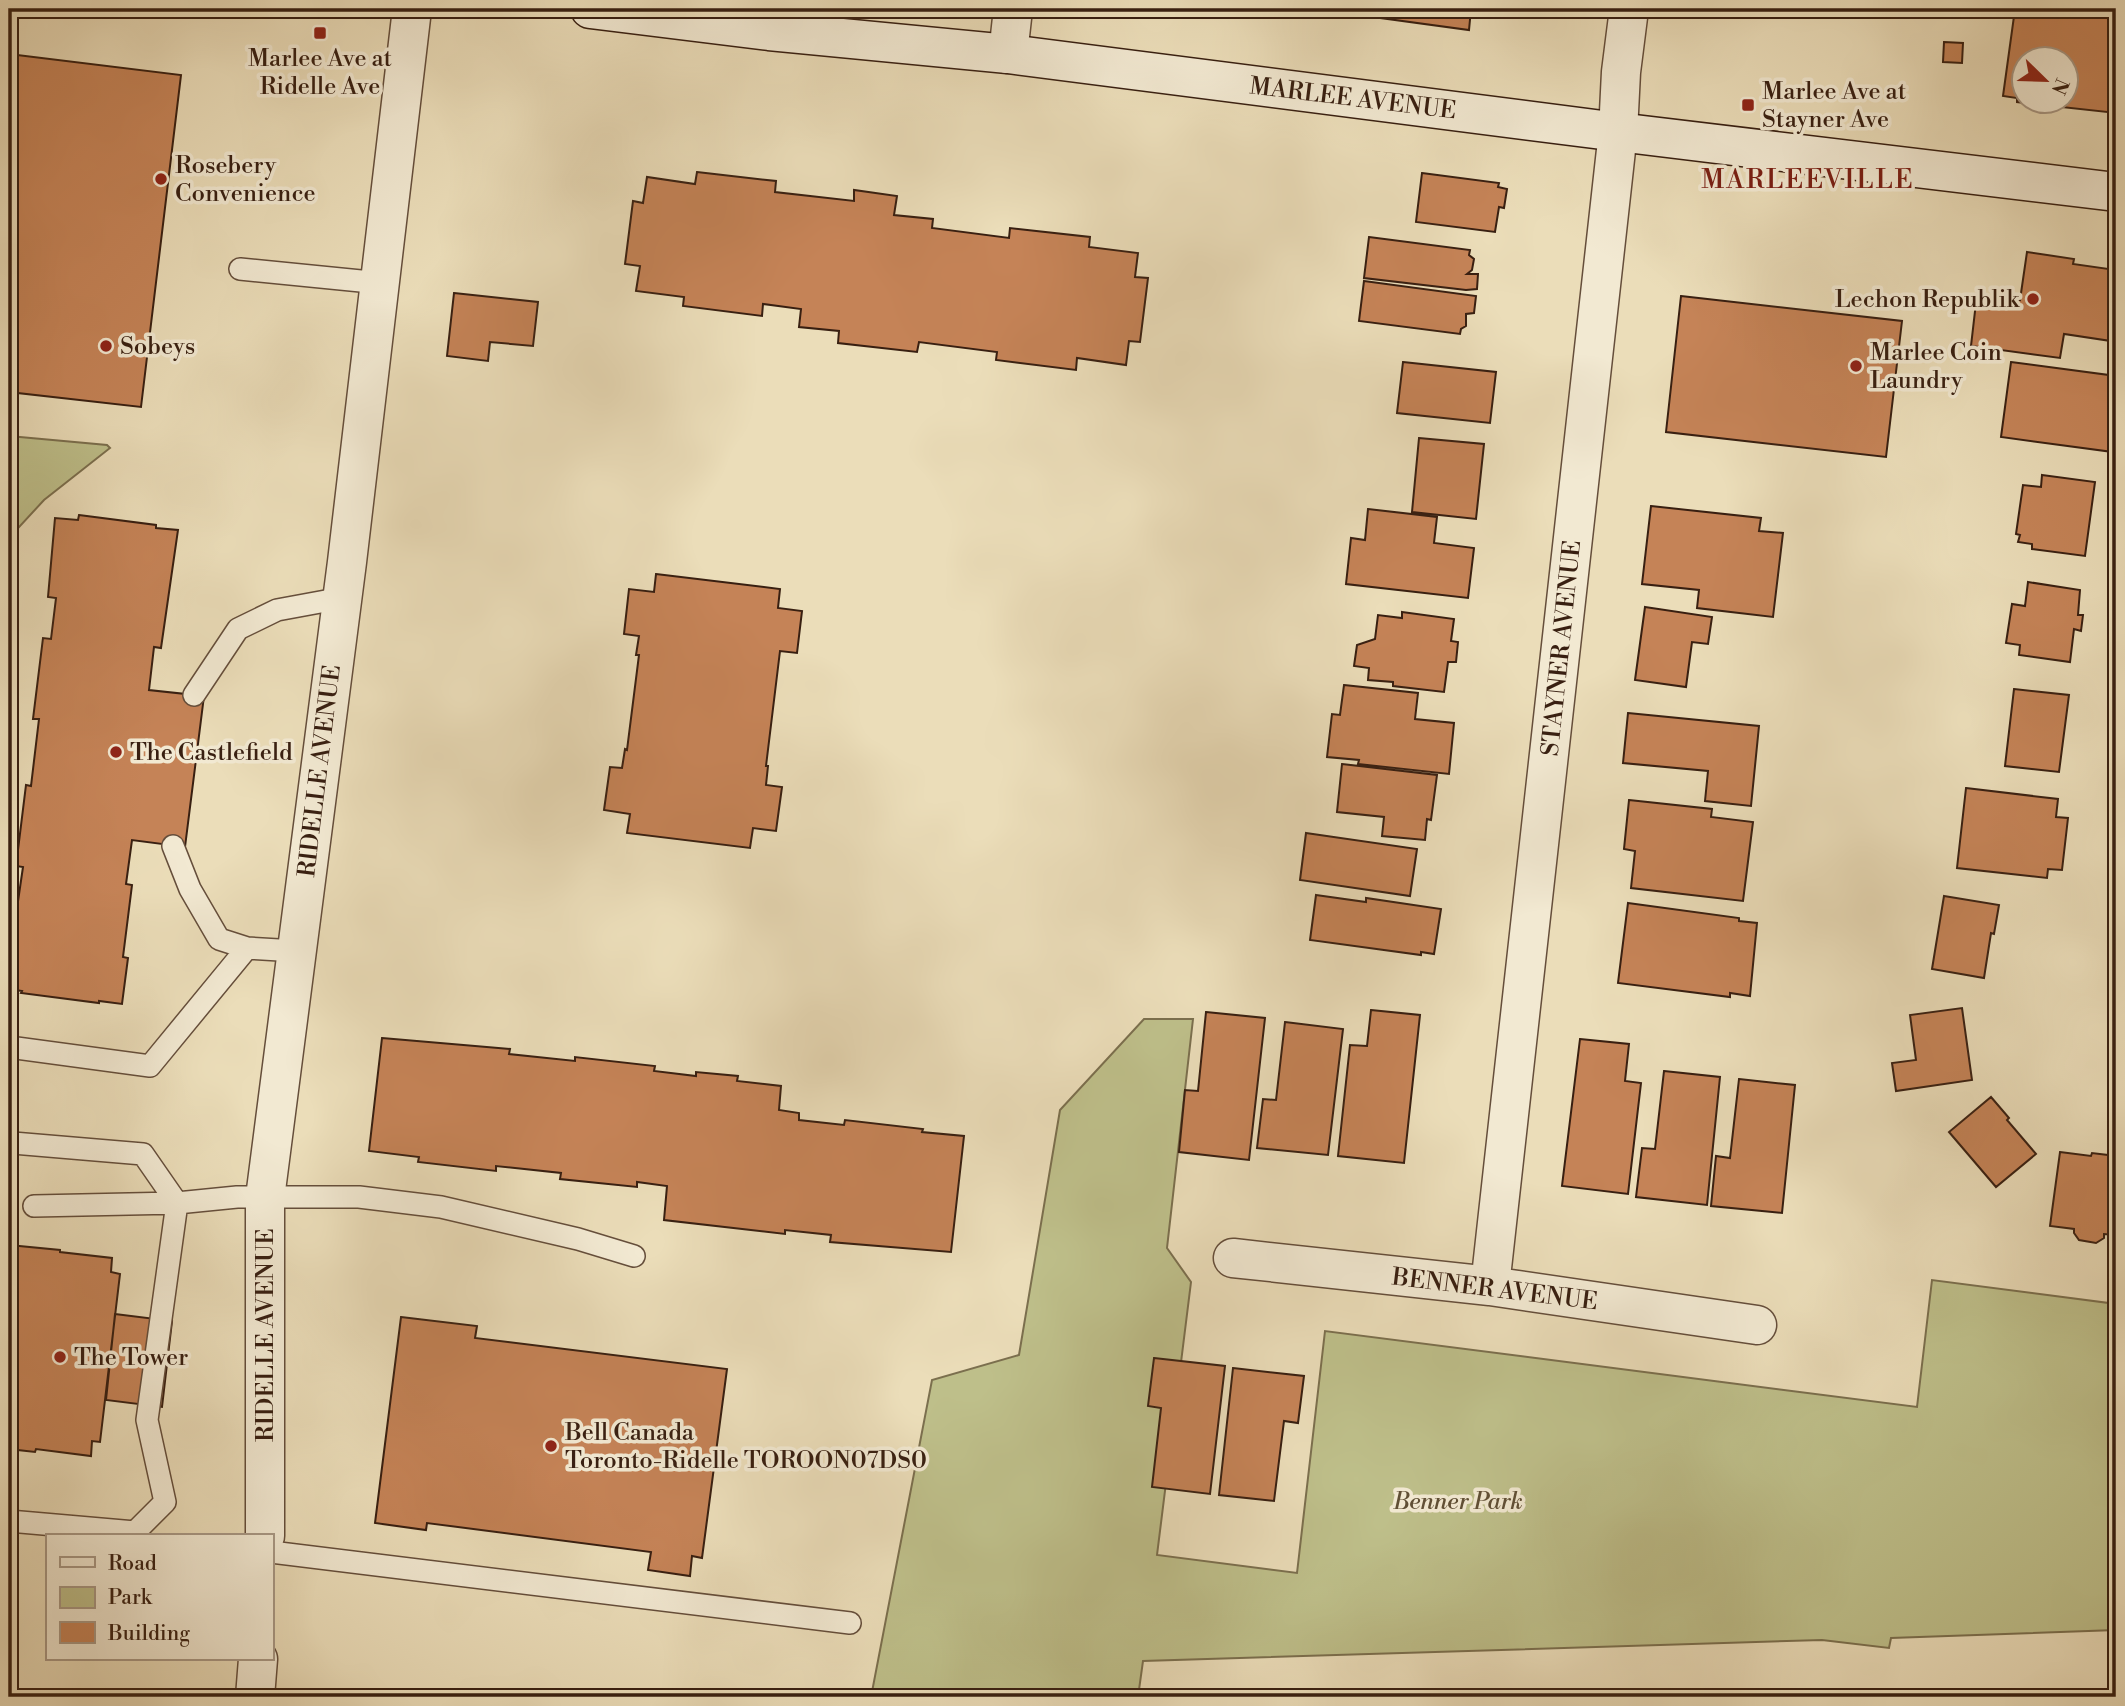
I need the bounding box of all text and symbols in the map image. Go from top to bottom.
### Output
marker: Marlee Ave at Ridelle Ave [312,25,328,41]
place label: Marlee Ave at Ridelle Ave [248,44,393,102]
north arrow [2010,46,2080,116]
street label: MARLEE AVENUE [1248,71,1458,127]
text: N [2046,75,2074,98]
place label: Marlee Ave at Stayner Ave [1762,77,1907,135]
marker: Marlee Ave at Stayner Ave [1740,97,1756,113]
place label: Rosebery Convenience [175,151,316,209]
district label: MARLEEVILLE [1701,164,1915,196]
marker: Rosebery Convenience [153,171,169,187]
place label: Lechon Republik [1835,285,2020,315]
marker: Lechon Republik [2025,291,2041,307]
place label: Sobeys [120,332,195,362]
marker: Sobeys [98,338,114,354]
place label: Marlee Coin Laundry [1870,338,2002,396]
marker: Marlee Coin Laundry [1848,358,1864,374]
street label: STAYNER AVENUE [1536,539,1588,758]
street label: RIDELLE AVENUE [292,663,348,879]
place label: The Castlefield [130,738,293,768]
marker: The Castlefield [108,744,124,760]
street label: RIDELLE AVENUE [251,1228,281,1442]
street label: BENNER AVENUE [1389,1262,1599,1317]
place label: The Tower [74,1343,188,1373]
marker: The Tower [52,1349,68,1365]
place label: Bell Canada Toronto-Ridelle TOROON07DS0 [564,1418,927,1476]
marker: Bell Canada Toronto-Ridelle TOROON07DS0 [543,1438,559,1454]
park label: Benner Park [1392,1487,1523,1517]
legend [46,1534,273,1660]
text: Road [108,1551,157,1577]
text: Park [108,1585,153,1611]
text: Building [107,1621,190,1647]

